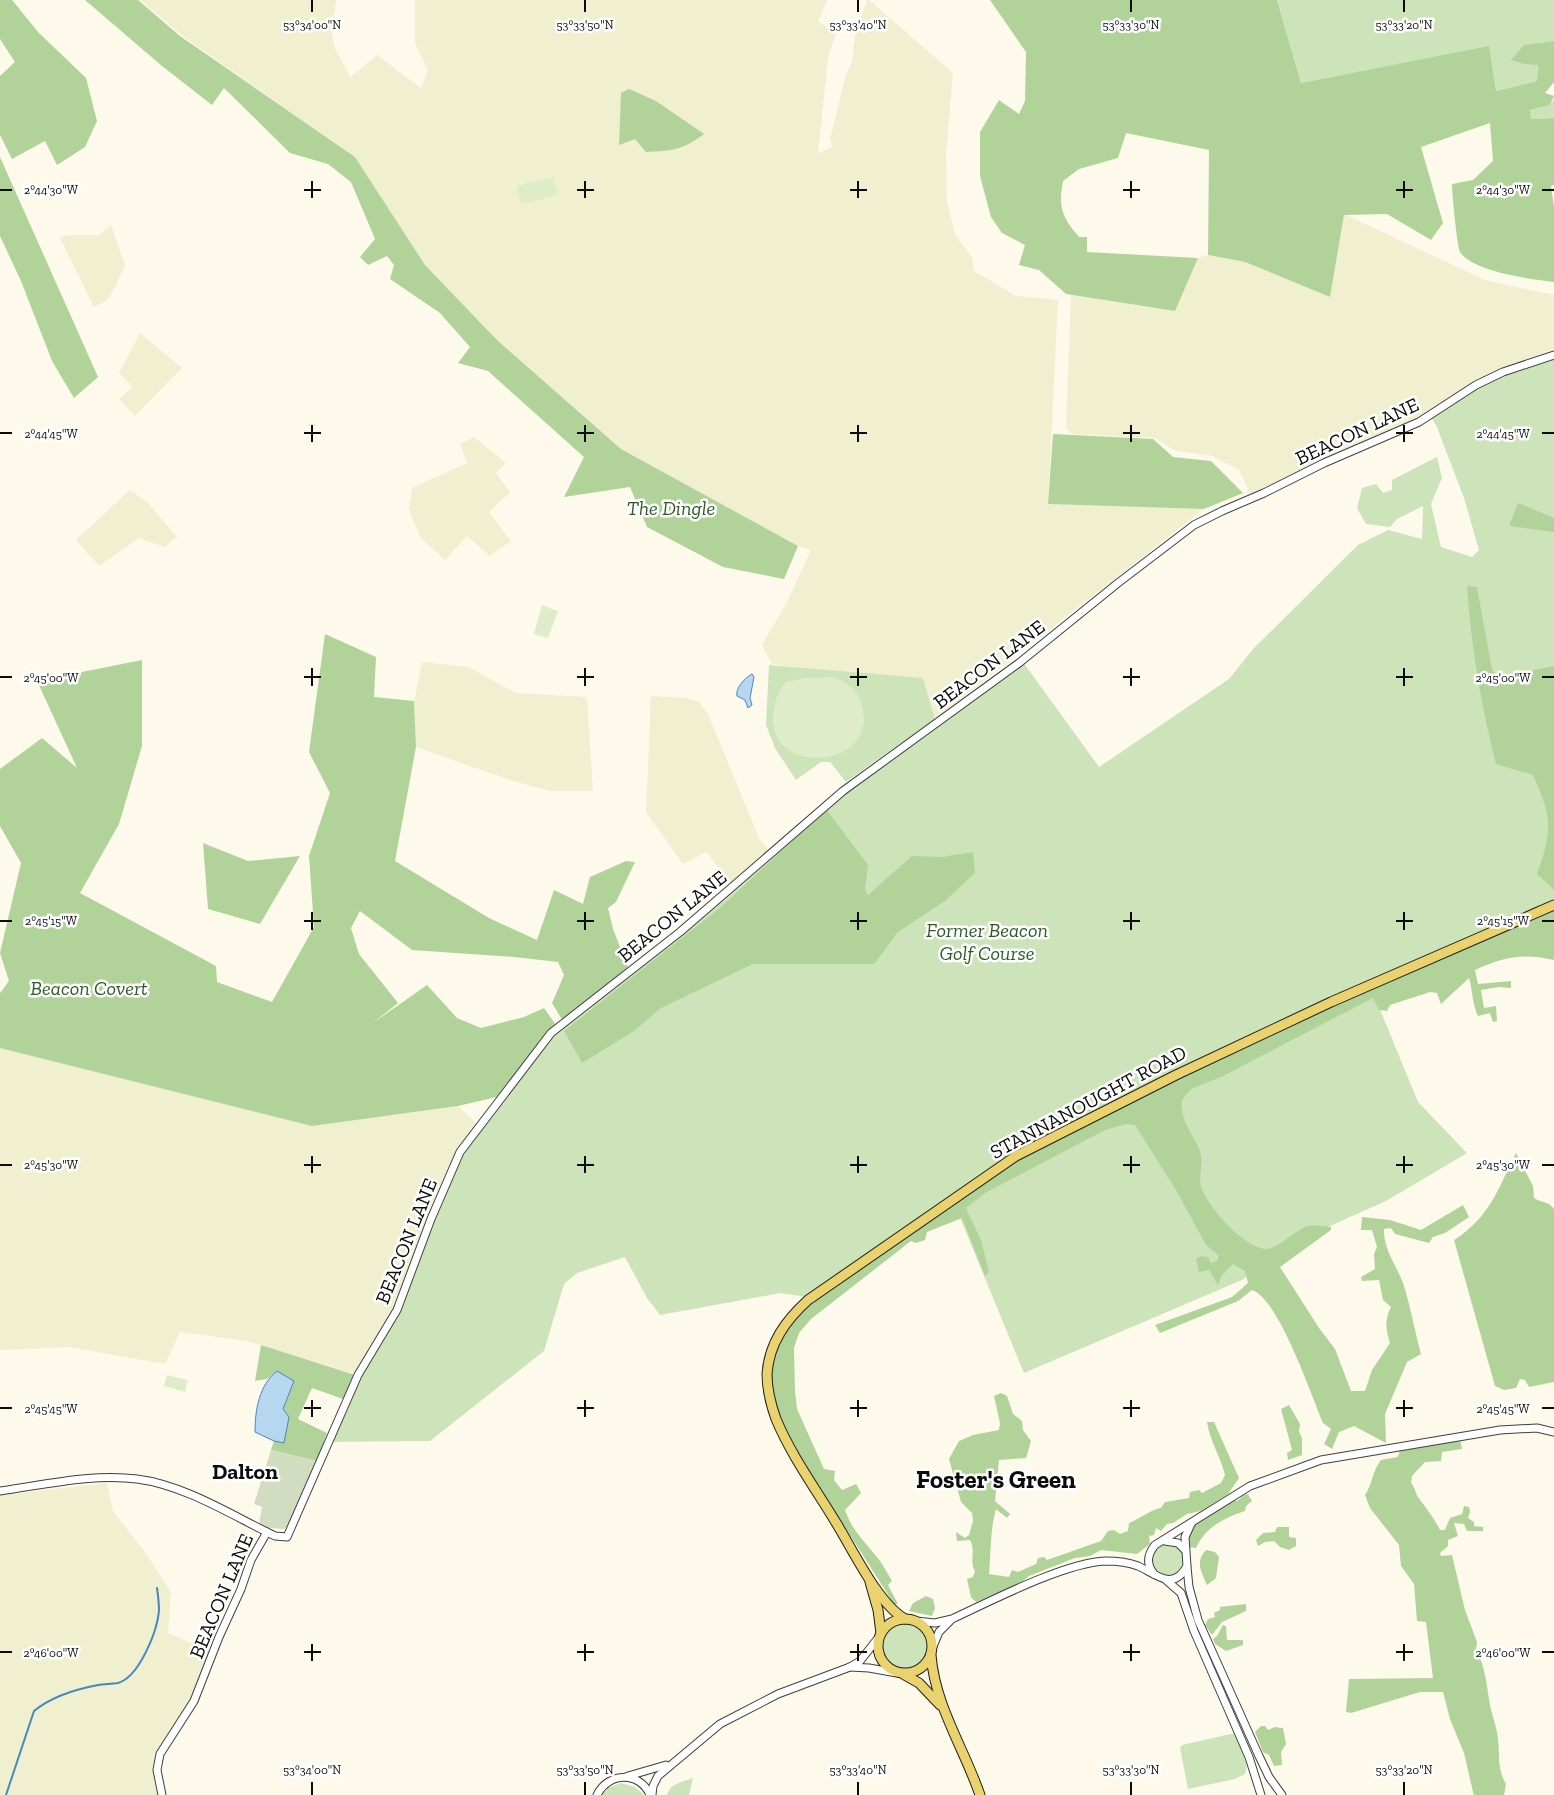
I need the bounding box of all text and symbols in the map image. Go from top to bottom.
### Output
text: 53°34'00"N [283,18,341,32]
text: 53°33'50"N [556,18,614,32]
text: 53°33'40"N [829,18,887,32]
text: 53°33'30"N [1103,18,1160,32]
text: 53°33'20"N [1375,18,1433,32]
text: 2°44'30"W [24,183,79,197]
text: 2°44'30"W [1476,183,1531,197]
street label: BEACON LANE [1292,392,1422,470]
text: 2°44'45"W [24,427,78,441]
text: 2°44'45"W [1476,427,1530,441]
park label: The Dingle [627,496,715,520]
street label: BEACON LANE [929,614,1049,714]
text: 2°45'00"W [24,671,79,685]
text: 2°45'00"W [1476,671,1531,685]
street label: BEACON LANE [613,865,731,967]
text: 2°45'15"W [25,914,78,928]
text: 2°45'15"W [1477,914,1530,928]
park label: Former Beacon Golf Course [926,918,1048,965]
park label: Beacon Covert [30,976,148,1000]
street label: STANNANOUGHT ROAD [986,1040,1190,1164]
text: 2°45'30"W [24,1158,79,1172]
text: 2°45'30"W [1476,1158,1531,1172]
street label: BEACON LANE [370,1175,442,1307]
text: 2°45'45"W [24,1402,78,1416]
text: 2°45'45"W [1476,1402,1530,1416]
district label: Dalton [212,1458,278,1485]
district label: Foster's Green [916,1464,1076,1494]
street label: BEACON LANE [184,1530,258,1662]
text: 2°46'00"W [23,1646,79,1660]
text: 2°46'00"W [1475,1646,1531,1660]
text: 53°34'00"N [283,1763,341,1777]
text: 53°33'50"N [556,1763,614,1777]
text: 53°33'40"N [829,1763,887,1777]
text: 53°33'30"N [1103,1763,1160,1777]
text: 53°33'20"N [1375,1763,1433,1777]

